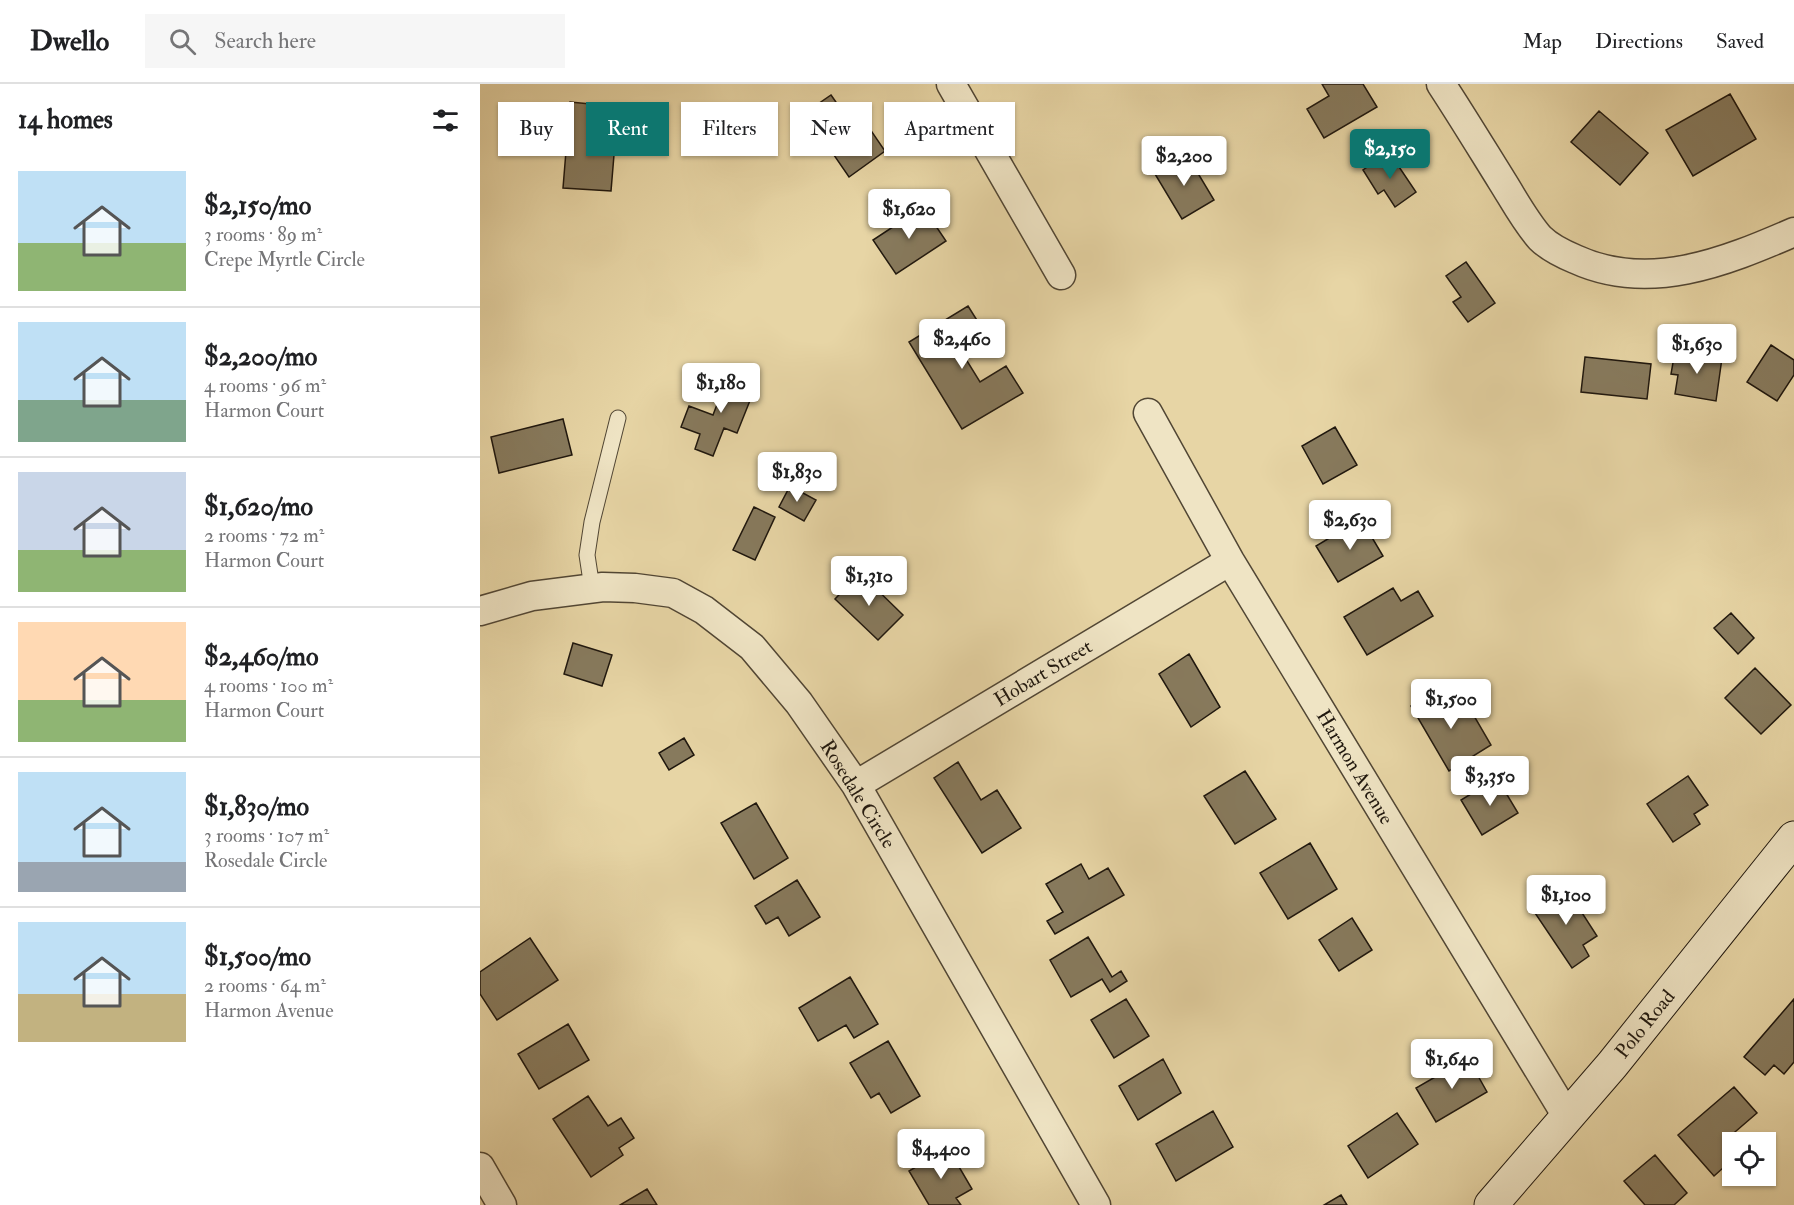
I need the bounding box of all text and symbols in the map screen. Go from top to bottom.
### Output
search box [145,14,565,68]
text: Dwello [30,24,109,59]
icon: search [166,25,199,58]
text: Search here [214,27,316,55]
text: Map [1522,28,1562,55]
text: Directions [1595,28,1683,55]
text: Saved [1716,28,1764,55]
chip: Buy [498,102,574,156]
chip: Rent [586,102,669,156]
chip: Filters [681,102,778,156]
chip: New [790,102,872,156]
chip: Apartment [884,102,1015,156]
text: 14 homes [18,104,113,136]
icon: filters [429,104,462,137]
pin: $2,150 [1341,129,1439,180]
pin: $2,200 [1135,136,1233,187]
text: $2,150 [1364,136,1416,161]
text: $2,200 [1156,143,1212,168]
pin: $1,620 [860,189,958,240]
text: $2,150/mo [204,190,311,222]
icon: home [66,195,138,267]
text: $1,620 [882,196,936,221]
text: 3 rooms · 89 m² [204,222,322,247]
text: Crepe Myrtle Circle [204,247,365,272]
pin: $2,460 [913,319,1011,370]
pin: $1,630 [1648,324,1746,375]
text: $2,460 [933,326,991,351]
text: $1,630 [1671,331,1723,356]
text: $2,200/mo [204,341,317,373]
icon: home [66,346,138,418]
pin: $1,180 [672,363,770,414]
text: $1,180 [696,370,746,395]
text: 4 rooms · 96 m² [204,373,326,398]
text: Harmon Court [204,398,324,423]
pin: $1,830 [748,452,846,503]
text: $1,830 [772,459,822,484]
text: $1,620/mo [204,491,313,523]
icon: home [66,496,138,568]
pin: $2,630 [1301,500,1399,551]
text: $2,630 [1323,507,1377,532]
text: 2 rooms · 72 m² [204,523,324,548]
text: Harmon Court [204,548,324,573]
pin: $1,310 [820,556,918,607]
text: $1,310 [845,563,893,588]
street label: Hobart Street [989,634,1097,712]
text: $2,460/mo [204,641,318,673]
icon: home [66,646,138,718]
text: 4 rooms · 100 m² [204,673,333,698]
pin: $1,500 [1402,679,1500,730]
text: $1,500 [1425,686,1477,711]
text: Harmon Court [204,698,324,723]
street label: Harmon Avenue [1311,705,1399,829]
street label: Rosedale Circle [815,735,901,853]
pin: $3,350 [1441,756,1539,807]
text: $3,350 [1465,763,1515,788]
text: $1,830/mo [204,791,309,823]
icon: home [66,796,138,868]
text: 3 rooms · 107 m² [204,823,329,848]
text: Rosedale Circle [204,848,327,873]
pin: $1,100 [1517,875,1615,926]
text: $1,100 [1541,882,1591,907]
text: $1,500/mo [204,941,311,973]
icon: home [66,946,138,1018]
text: 2 rooms · 64 m² [204,973,326,998]
street label: Polo Road [1610,984,1680,1063]
text: Harmon Avenue [204,998,334,1023]
pin: $1,640 [1403,1039,1501,1090]
text: $1,640 [1425,1046,1479,1071]
pin: $4,400 [892,1129,990,1180]
map controls [1722,1132,1776,1186]
button: locate [1722,1132,1776,1186]
text: $4,400 [911,1136,971,1161]

